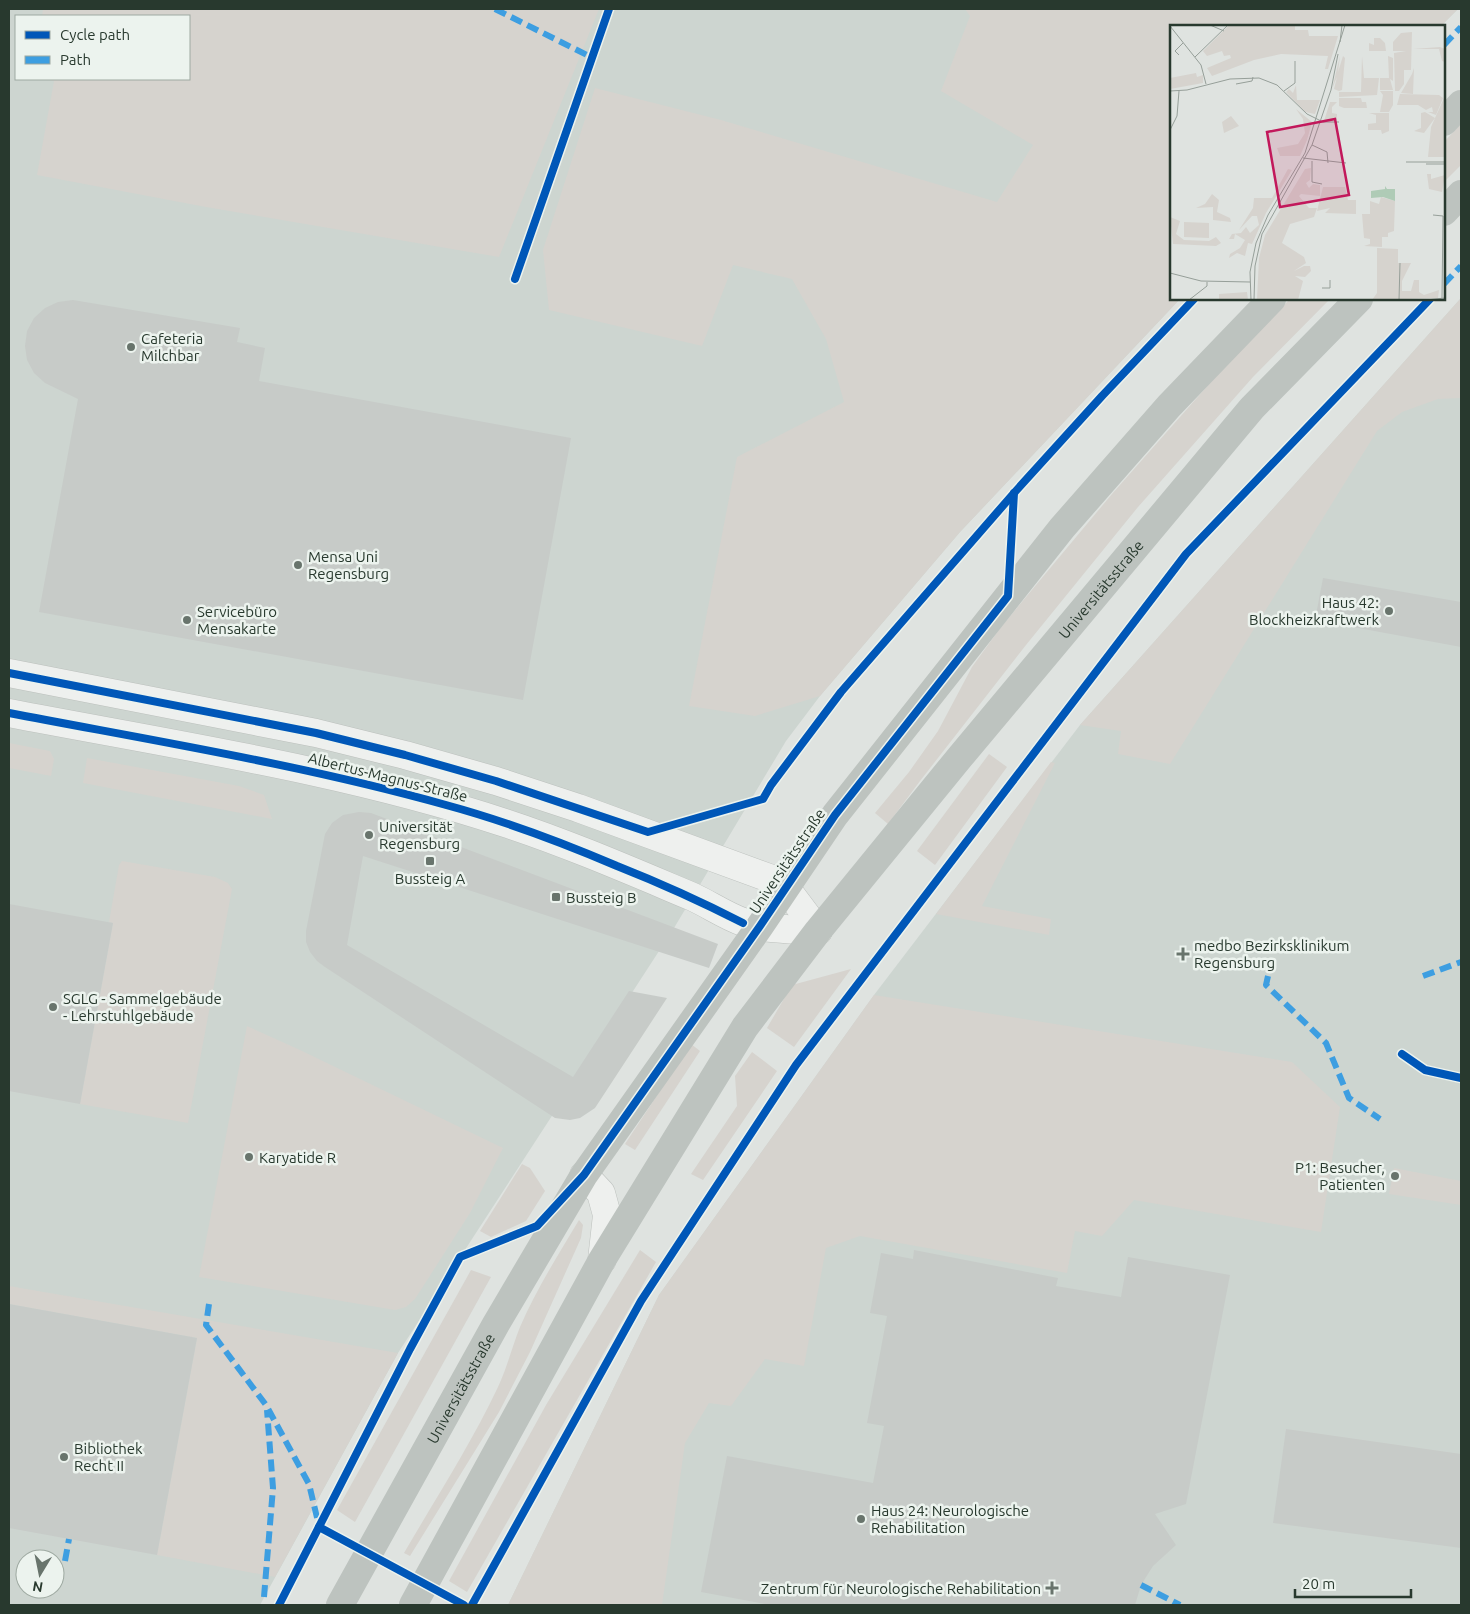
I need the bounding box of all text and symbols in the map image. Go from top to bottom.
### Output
legend [15,15,190,80]
inset map [1170,25,1445,300]
text: Cycle path [60,26,130,43]
text: Path [60,51,91,68]
place label: Cafeteria Milchbar [141,330,203,364]
marker: Cafeteria Milchbar [125,341,137,353]
street label: Universitätsstraße [1055,536,1147,642]
place label: Mensa Uni Regensburg [308,548,389,582]
marker: Mensa Uni Regensburg [292,559,304,571]
place label: Haus 42: Blockheizkraftwerk [1249,594,1379,628]
place label: Servicebüro Mensakarte [197,603,277,637]
marker: Haus 42: Blockheizkraftwerk [1383,605,1395,617]
marker: Servicebüro Mensakarte [181,614,193,626]
street label: Albertus-Magnus-Straße [307,749,469,805]
street label: Universitätsstraße [746,805,828,917]
place label: Universität Regensburg [379,818,460,852]
marker: Universität Regensburg [363,829,375,841]
marker: Bussteig A [424,855,436,867]
place label: Bussteig A [395,870,466,887]
place label: Bussteig B [566,889,637,906]
marker: Bussteig B [550,891,562,903]
place label: medbo Bezirksklinikum Regensburg [1194,937,1350,971]
marker: medbo Bezirksklinikum Regensburg [1176,947,1190,961]
place label: SGLG - Sammelgebäude - Lehrstuhlgebäude [63,990,222,1024]
marker: SGLG - Sammelgebäude - Lehrstuhlgebäude [47,1001,59,1013]
place label: Karyatide R [259,1149,336,1166]
marker: Karyatide R [243,1151,255,1163]
place label: P1: Besucher, Patienten [1295,1159,1385,1193]
marker: P1: Besucher, Patienten [1389,1170,1401,1182]
street label: Universitätsstraße [423,1330,498,1446]
place label: Bibliothek Recht II [74,1440,143,1474]
marker: Bibliothek Recht II [58,1451,70,1463]
place label: Haus 24: Neurologische Rehabilitation [871,1502,1029,1536]
marker: Haus 24: Neurologische Rehabilitation [855,1513,867,1525]
north arrow [15,1549,65,1599]
scale bar [1295,1566,1411,1598]
text: 20 m [1302,1575,1335,1592]
text: N [31,1578,44,1596]
place label: Zentrum für Neurologische Rehabilitation [761,1580,1041,1597]
marker: Zentrum für Neurologische Rehabilitation [1045,1581,1059,1595]

